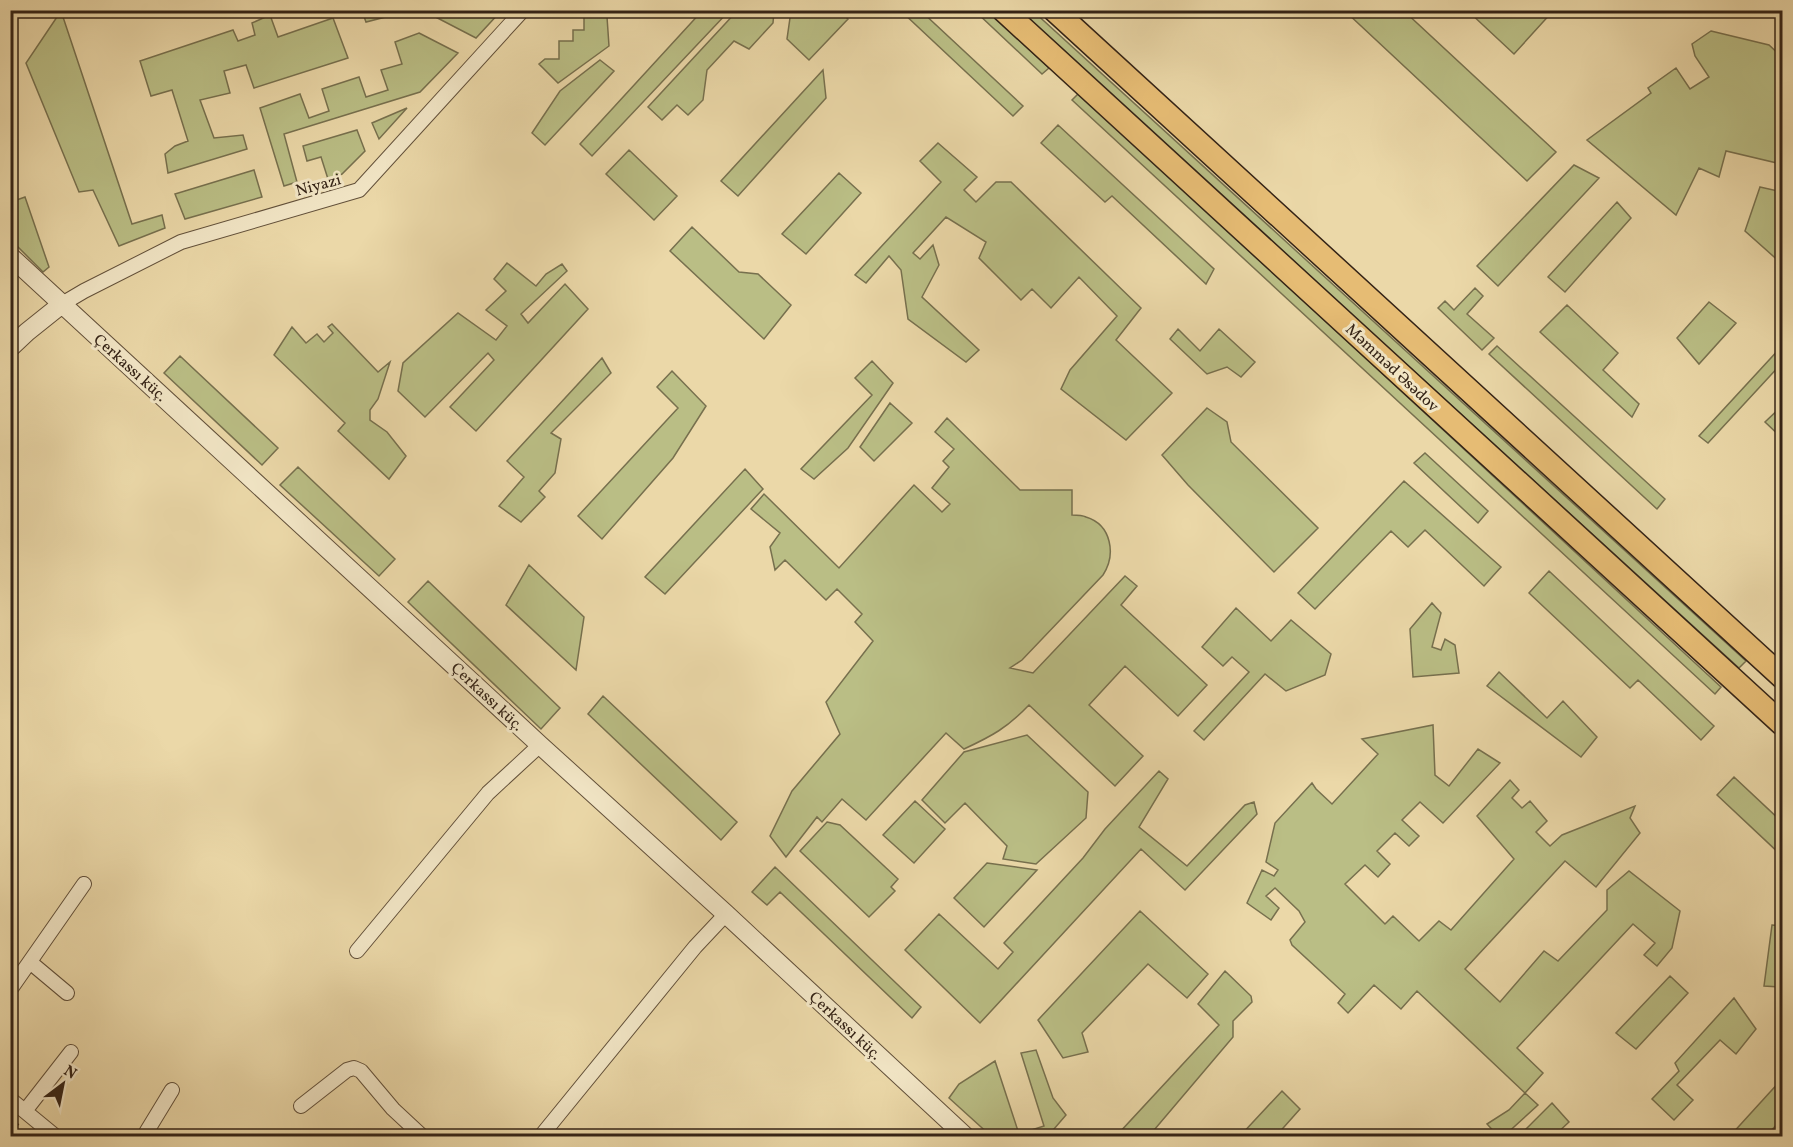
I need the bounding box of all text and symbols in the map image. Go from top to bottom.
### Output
street label: Niyazi [293,169,344,203]
street label: Məmməd Əsədov [1340,319,1444,418]
street label: Çerkassı küç. [88,330,171,407]
street label: Çerkassı küç. [446,658,528,737]
street label: Çerkassı küç. [804,987,886,1066]
north arrow [33,1054,93,1114]
text: N [59,1061,81,1086]

